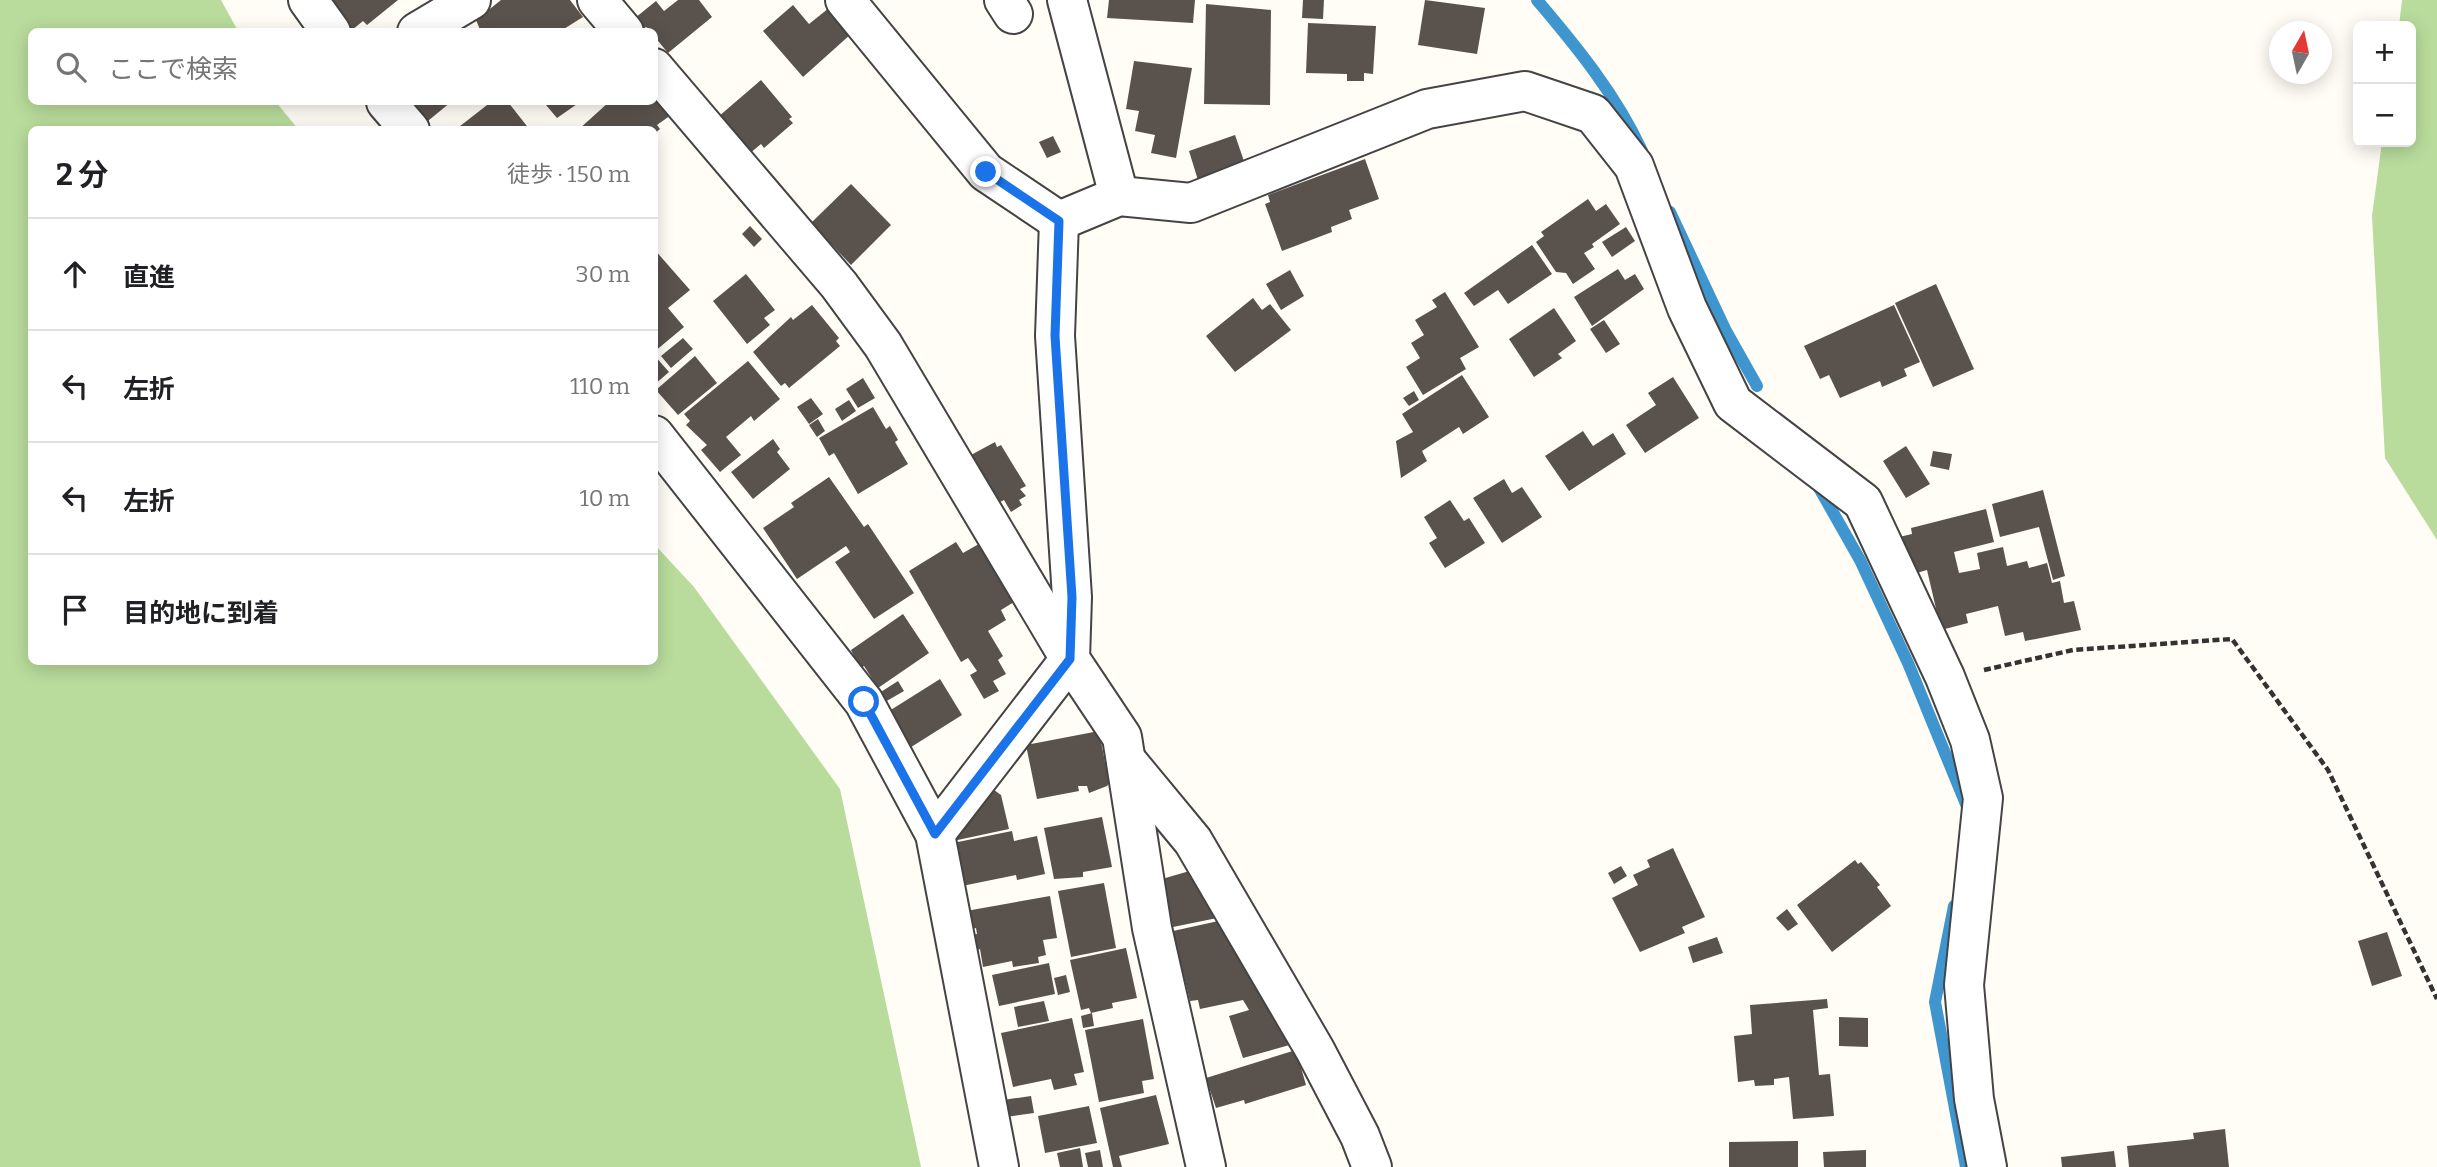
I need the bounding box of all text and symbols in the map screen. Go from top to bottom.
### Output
north arrow [2269,21,2332,84]
map controls [2353,21,2416,147]
button: + [2353,21,2416,84]
search box [28,28,658,105]
icon: search [52,48,90,86]
text: ここで検索 [108,54,238,85]
button: − [2353,84,2416,147]
route end [970,156,1001,187]
text: 2 分 [56,157,108,193]
text: 徒歩 · 150 m [507,160,630,188]
icon: ahead [56,255,94,293]
text: 30 m [576,260,630,288]
text: 直進 [123,262,175,293]
icon: left [56,367,94,405]
text: 110 m [570,372,630,400]
text: 左折 [123,374,175,405]
icon: left [56,479,94,517]
text: 10 m [579,484,630,512]
text: 左折 [123,486,175,517]
icon: arrive [56,591,94,629]
text: 目的地に到着 [123,598,279,629]
route start [848,686,879,717]

